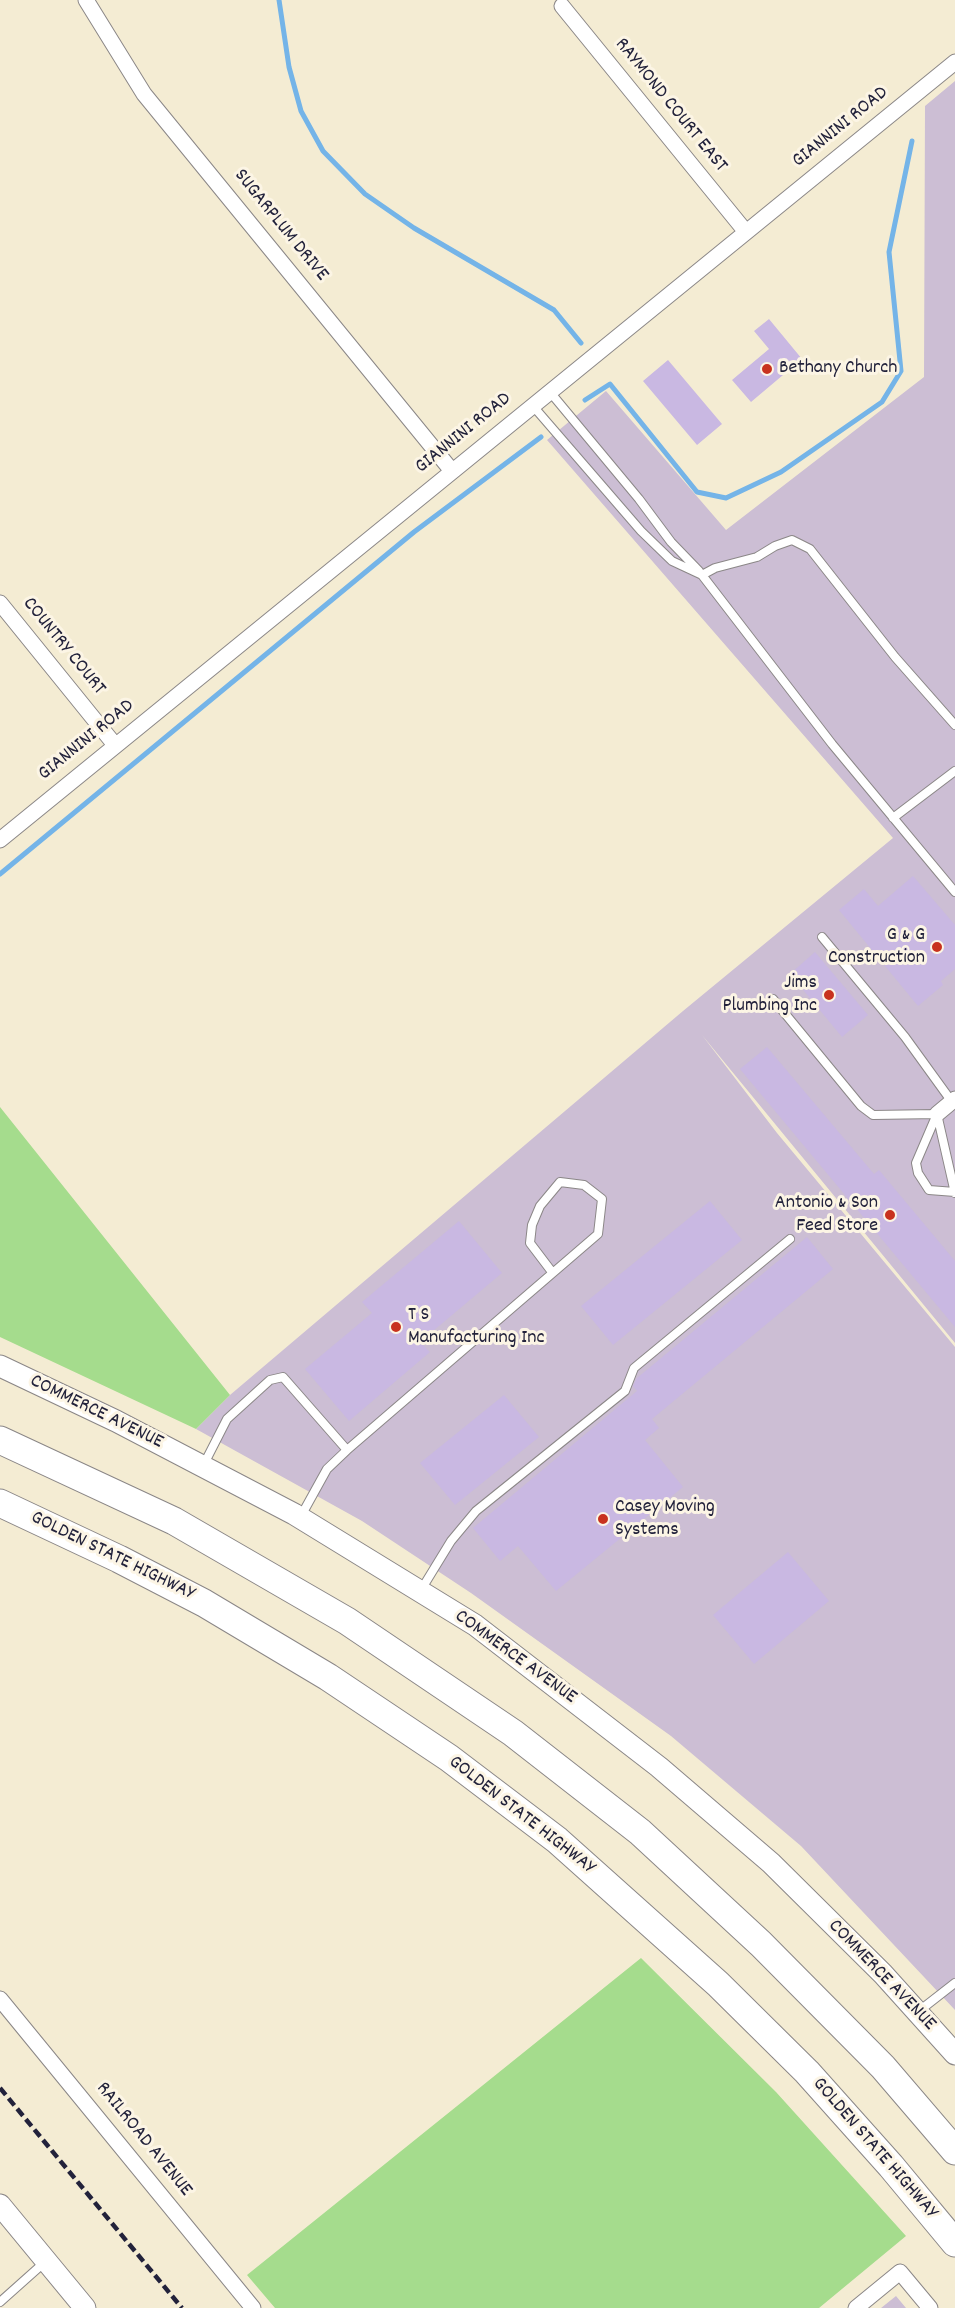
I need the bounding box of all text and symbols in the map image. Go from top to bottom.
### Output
street label: RAYMOND COURT EAST [608,34,732,178]
street label: GIANNINI ROAD [788,82,894,174]
street label: SUGARPLUM DRIVE [227,165,333,287]
place label: Bethany Church [779,357,897,381]
marker: Bethany Church [760,362,774,376]
street label: GIANNINI ROAD [411,388,517,480]
street label: COUNTRY COURT [16,593,110,701]
street label: GIANNINI ROAD [34,695,140,787]
place label: G & G Construction [828,924,925,971]
marker: G & G Construction [930,940,944,954]
place label: Jims Plumbing Inc [722,972,817,1019]
marker: Jims Plumbing Inc [822,988,836,1002]
place label: Antonio & Son Feed Store [775,1192,878,1239]
marker: Antonio & Son Feed Store [883,1208,897,1222]
place label: T S Manufacturing Inc [408,1304,545,1351]
marker: T S Manufacturing Inc [389,1320,403,1334]
street label: COMMERCE AVENUE [25,1370,167,1456]
place label: Casey Moving Systems [615,1496,715,1543]
street label: GOLDEN STATE HIGHWAY [26,1507,198,1607]
marker: Casey Moving Systems [596,1512,610,1526]
street label: COMMERCE AVENUE [449,1606,581,1710]
street label: GOLDEN STATE HIGHWAY [443,1751,599,1881]
street label: COMMERCE AVENUE [822,1915,940,2037]
street label: GOLDEN STATE HIGHWAY [806,2073,942,2225]
street label: RAILROAD AVENUE [90,2078,196,2202]

